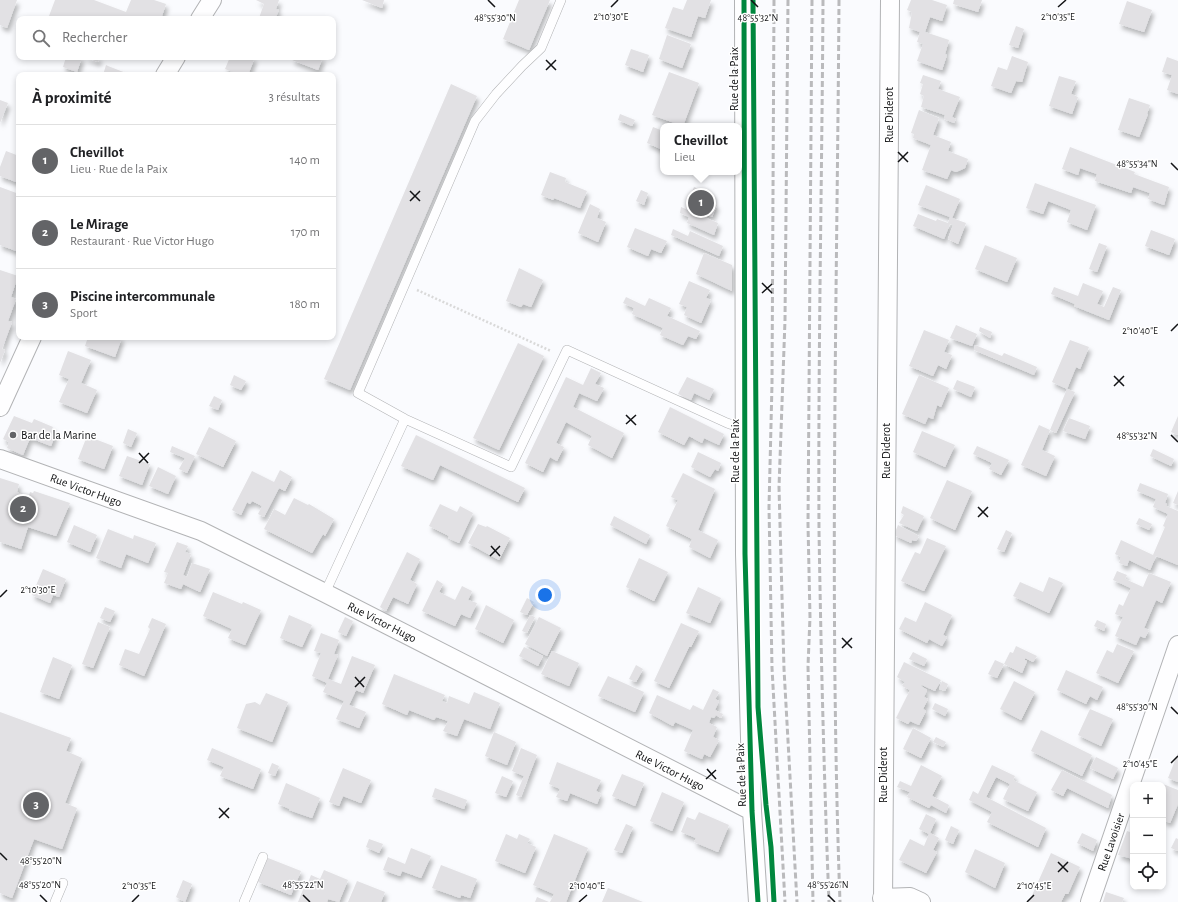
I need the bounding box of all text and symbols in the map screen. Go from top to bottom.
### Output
text: 2°10'30"E [594,12,629,22]
text: 2°10'35"E [1041,12,1075,22]
text: 48°55'30"N [474,13,516,23]
text: 48°55'32"N [738,13,778,23]
search box [16,16,336,60]
icon: search [30,27,52,49]
text: Rechercher [62,30,127,45]
street label: Rue de la Paix [728,47,740,111]
street label: Rue Diderot [883,87,895,143]
text: À proximité [32,89,112,106]
text: 3 résultats [269,91,320,104]
popup [660,123,742,175]
text: Chevillot [674,133,728,148]
text: Chevillot [70,145,124,160]
text: Lieu [674,151,695,164]
text: 1 [43,154,47,167]
text: 140 m [290,154,320,167]
text: 48°55'34"N [1116,159,1158,169]
text: Lieu · Rue de la Paix [70,163,168,176]
pin: 1 [688,188,714,218]
text: Le Mirage [70,217,128,232]
text: 2 [42,226,48,239]
text: 170 m [291,226,320,239]
text: Restaurant · Rue Victor Hugo [70,235,214,248]
text: Piscine intercommunale [70,289,215,304]
text: 3 [42,298,48,311]
text: 180 m [290,298,320,311]
text: Sport [70,307,97,320]
text: 2°10'40"E [1122,326,1158,336]
street label: Rue de la Paix [729,419,741,483]
street label: Rue Diderot [880,423,892,479]
place label: Bar de la Marine [21,429,96,441]
marker: Bar de la Marine [8,430,18,440]
text: 48°55'32"N [1117,431,1157,441]
street label: Rue Victor Hugo [48,471,124,509]
pin: 2 [10,494,36,524]
text: 2°10'30"E [21,585,56,595]
your location [535,585,555,605]
street label: Rue Victor Hugo [346,599,418,645]
text: 48°55'30"N [1116,702,1158,712]
street label: Rue de la Paix [734,743,748,807]
street label: Rue Victor Hugo [634,747,706,793]
street label: Rue Diderot [877,747,889,803]
text: 2°10'45"E [1123,759,1157,769]
map controls [1130,782,1166,890]
button: + [1130,782,1166,818]
pin: 3 [23,790,49,820]
street label: Rue Lavoisier [1095,811,1127,873]
button: − [1130,818,1166,854]
button: locate [1130,854,1166,890]
text: 48°55'20"N [20,856,62,866]
text: 48°55'20"N [19,880,61,890]
text: 48°55'22"N [282,880,324,890]
text: 48°55'26"N [807,880,849,890]
text: 2°10'35"E [122,881,156,891]
text: 2°10'40"E [569,881,605,891]
text: 2°10'45"E [1017,881,1051,891]

